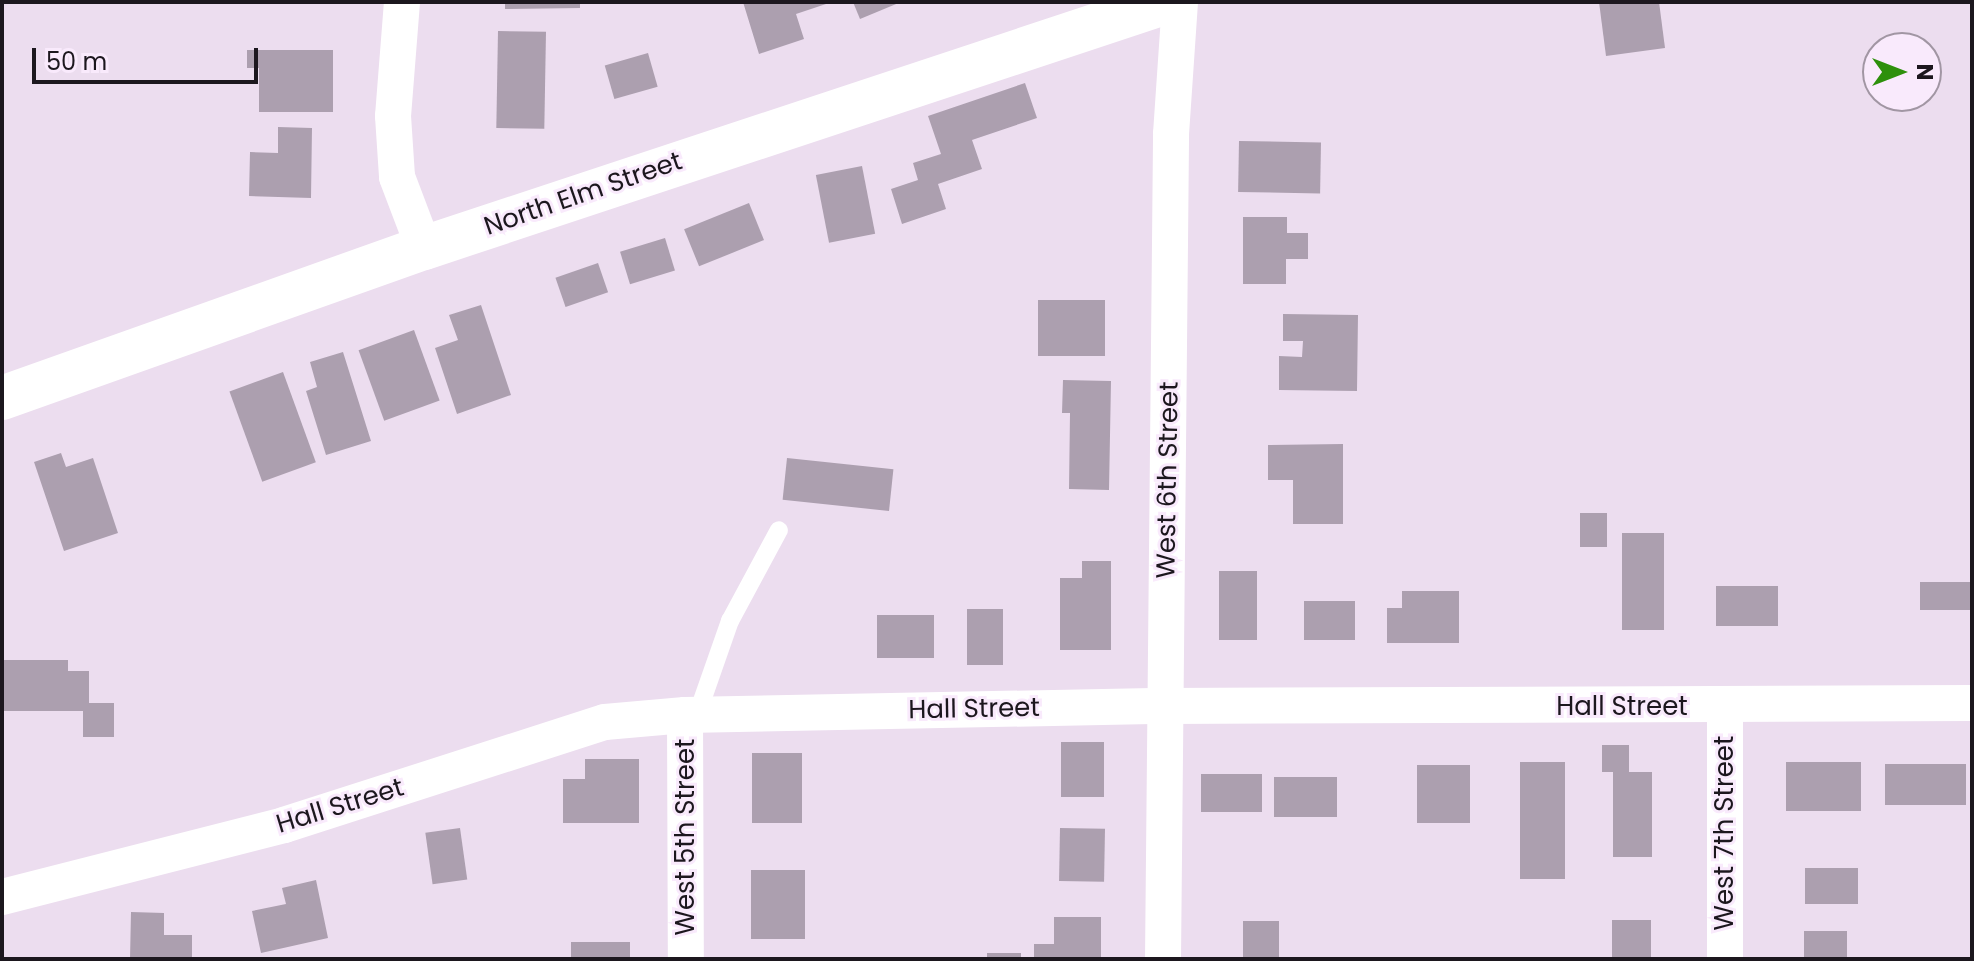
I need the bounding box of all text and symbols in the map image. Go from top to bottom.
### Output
scale bar [36,32,262,82]
north arrow [1862,32,1942,112]
text: 50 m [46,45,107,78]
text: N [1909,64,1940,80]
street label: North Elm Street [480,146,686,242]
street label: West 6th Street [1151,381,1185,579]
street label: Hall Street [1556,691,1688,723]
street label: Hall Street [908,692,1040,726]
street label: West 7th Street [1709,736,1741,930]
street label: West 5th Street [670,739,702,935]
street label: Hall Street [273,772,407,840]

